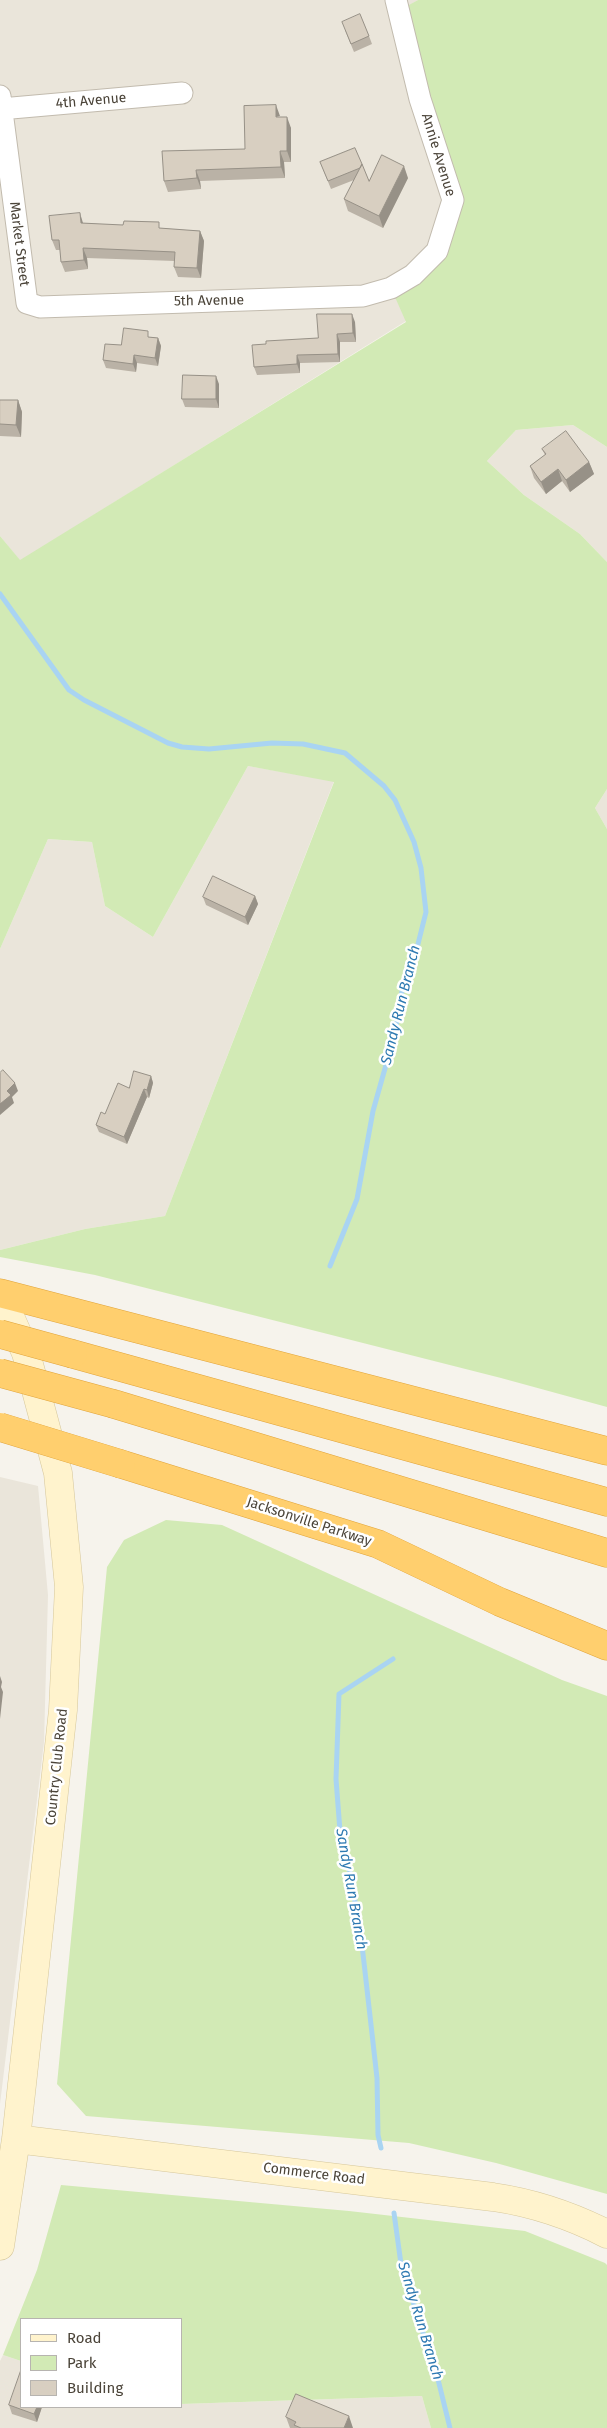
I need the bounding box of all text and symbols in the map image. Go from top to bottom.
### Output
street label: 4th Avenue [55,90,127,112]
street label: Annie Avenue [417,111,459,199]
street label: Market Street [5,201,33,287]
street label: 5th Avenue [174,292,244,310]
water label: Sandy Run Branch [377,943,425,1067]
street label: Jacksonville Parkway [244,1494,374,1550]
street label: Country Club Road [43,1708,71,1826]
water label: Sandy Run Branch [331,1827,371,1951]
street label: Commerce Road [262,2159,366,2189]
water label: Sandy Run Branch [393,2260,447,2382]
legend [20,2318,182,2408]
text: Road [67,2329,102,2347]
text: Park [67,2354,97,2372]
text: Building [67,2379,123,2397]

